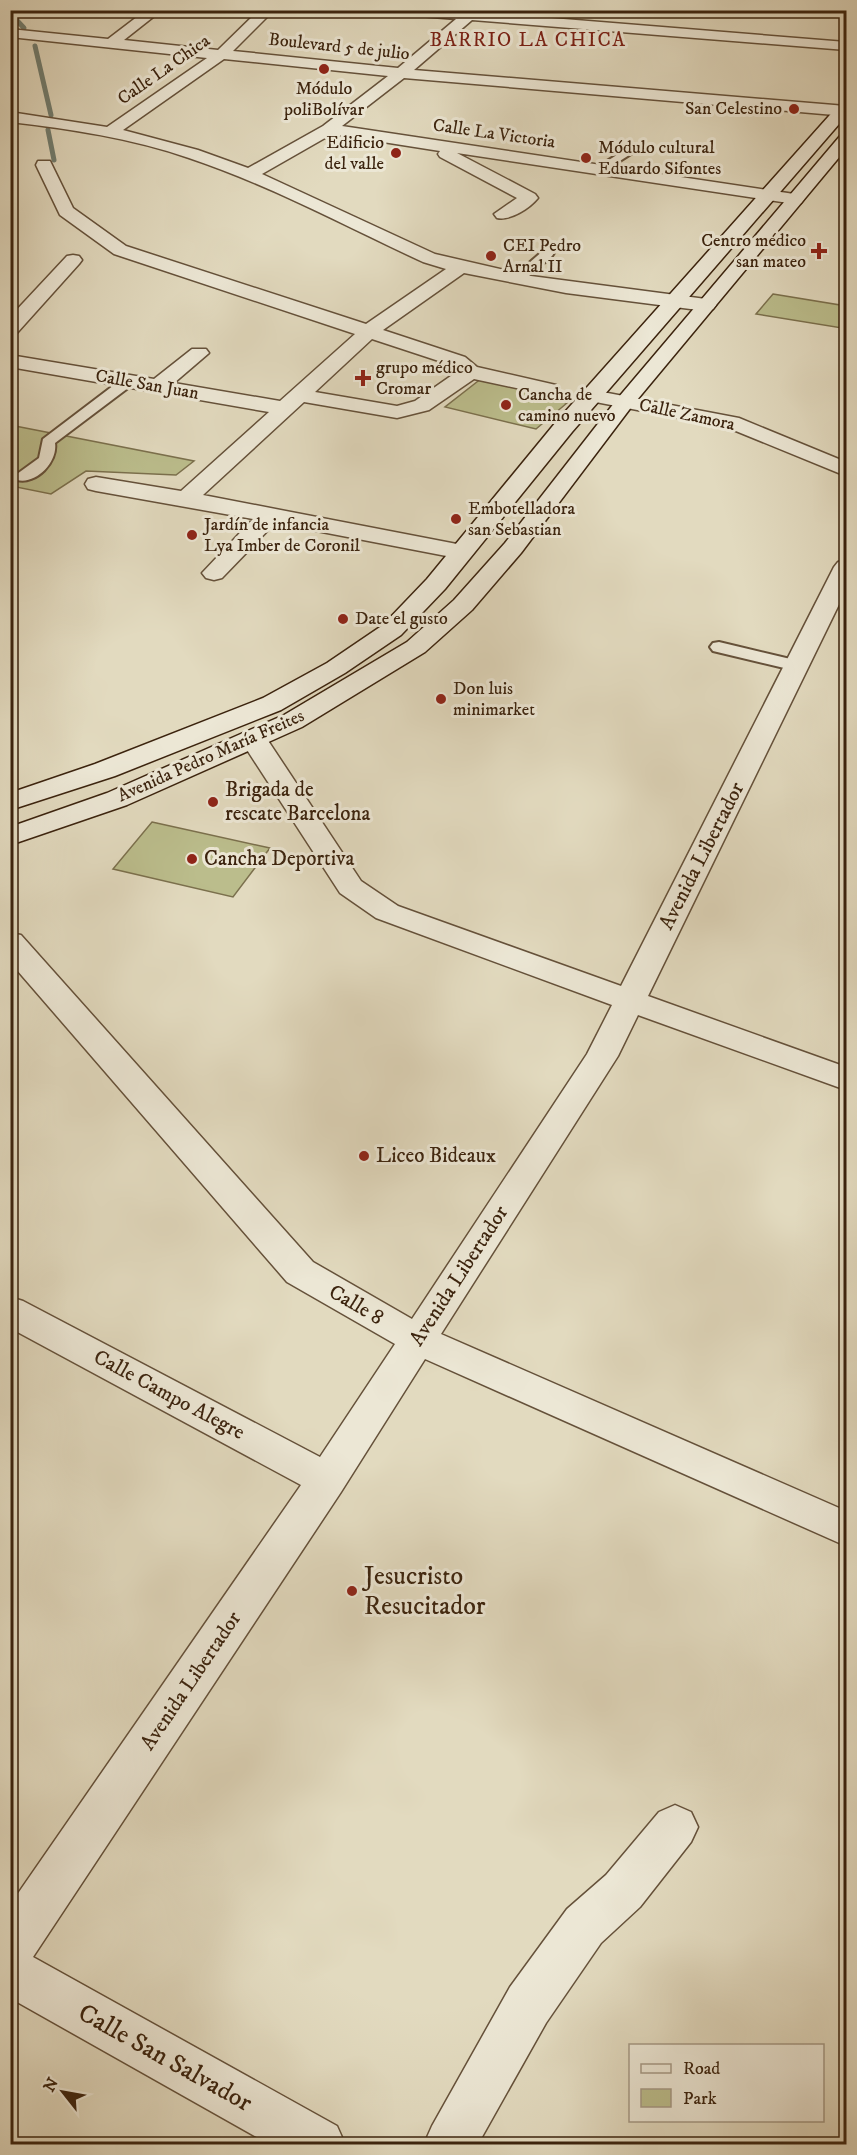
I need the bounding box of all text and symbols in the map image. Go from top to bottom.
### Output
district label: BARRIO LA CHICA [430,28,626,53]
street label: Boulevard 5 de julio [267,29,411,65]
street label: Calle La Chica [114,30,215,110]
marker: Módulo poliBolívar [317,62,331,76]
place label: Módulo poliBolívar [283,78,364,121]
place label: San Celestino [685,98,782,120]
marker: San Celestino [787,102,801,116]
street label: Calle La Victoria [431,115,557,154]
place label: Edificio del valle [325,132,384,175]
place label: Módulo cultural Eduardo Sifontes [598,137,721,180]
marker: Edificio del valle [389,146,403,160]
marker: Módulo cultural Eduardo Sifontes [579,151,593,165]
place label: Centro médico san mateo [701,230,806,273]
place label: CEI Pedro Arnal II [503,235,581,278]
marker: Centro médico san mateo [810,242,828,260]
marker: CEI Pedro Arnal II [484,249,498,263]
place label: grupo médico Cromar [376,357,473,400]
street label: Calle San Juan [94,365,201,405]
marker: grupo médico Cromar [354,369,372,387]
place label: Cancha de camino nuevo [518,384,616,427]
street label: Calle Zamora [637,394,737,436]
marker: Cancha de camino nuevo [499,398,513,412]
place label: Embotelladora san Sebastian [468,498,575,541]
marker: Embotelladora san Sebastian [449,512,463,526]
place label: Jardín de infancia Lya Imber de Coronil [202,514,361,557]
marker: Jardín de infancia Lya Imber de Coronil [185,528,199,542]
place label: Date el gusto [355,608,448,630]
marker: Date el gusto [336,612,350,626]
place label: Don luis minimarket [453,678,535,721]
marker: Don luis minimarket [434,692,448,706]
street label: Avenida Pedro María Freites [114,705,308,807]
place label: Brigada de rescate Barcelona [225,777,371,827]
street label: Avenida Libertador [654,778,750,934]
marker: Brigada de rescate Barcelona [206,795,220,809]
place label: Cancha Deportiva [204,846,354,872]
marker: Cancha Deportiva [185,852,199,866]
place label: Liceo Bideaux [376,1143,496,1169]
marker: Liceo Bideaux [357,1149,371,1163]
street label: Avenida Libertador [404,1201,514,1351]
street label: Calle 8 [324,1279,388,1331]
street label: Calle Campo Alegre [89,1344,249,1446]
place label: Jesucristo Resucitador [362,1560,486,1623]
marker: Jesucristo Resucitador [345,1584,359,1598]
street label: Avenida Libertador [135,1606,247,1755]
street label: Calle San Salvador [72,1997,258,2120]
legend [629,2044,824,2122]
text: Road [683,2058,720,2080]
north arrow [33,2062,93,2122]
text: N [39,2074,63,2096]
text: Park [683,2088,717,2110]

